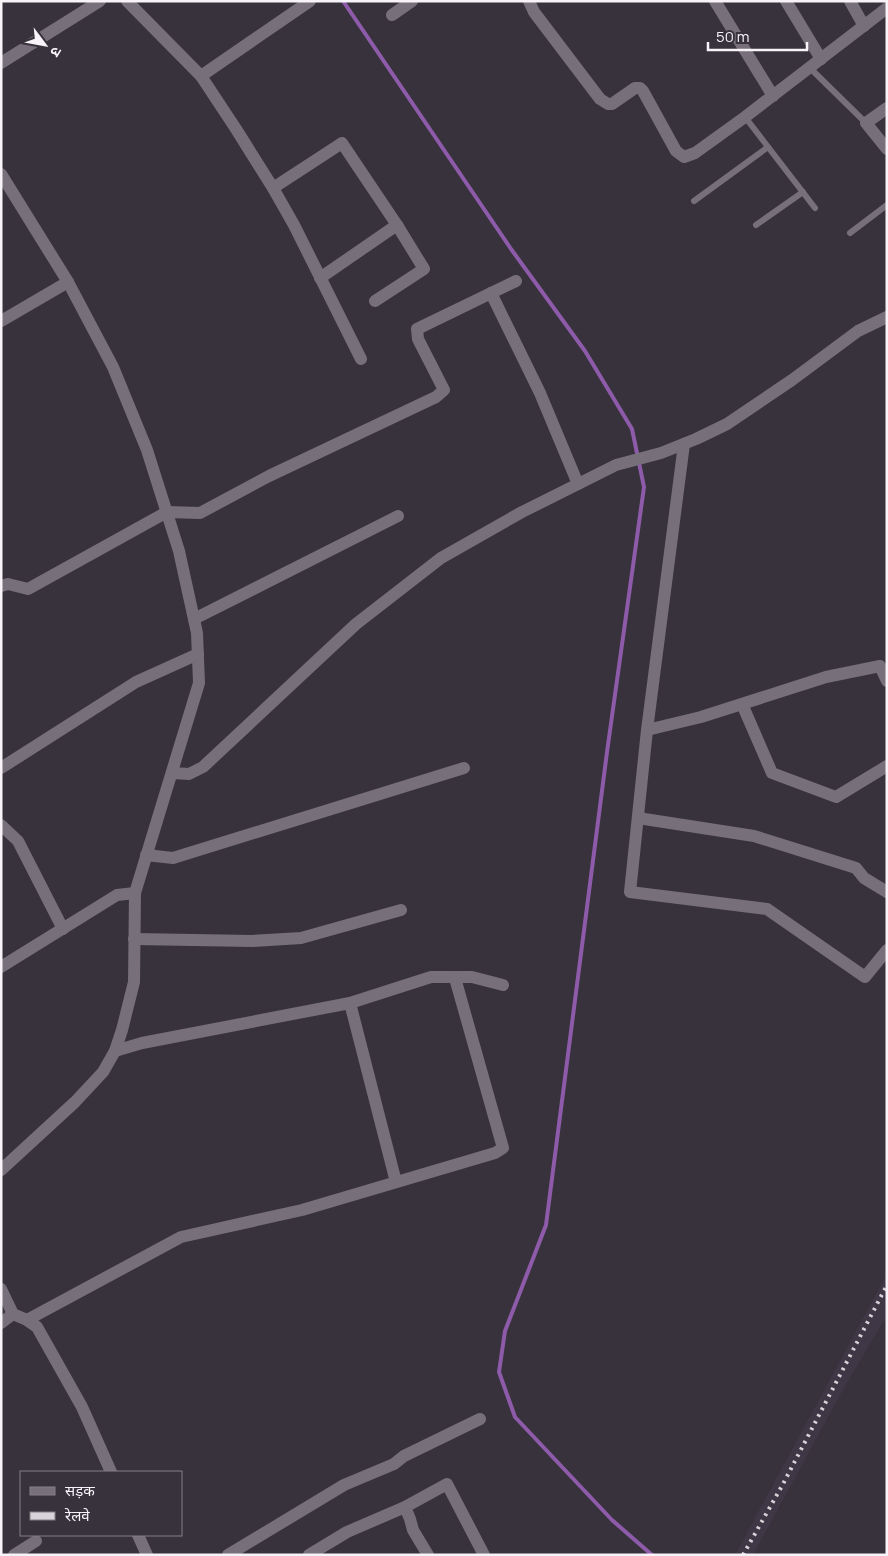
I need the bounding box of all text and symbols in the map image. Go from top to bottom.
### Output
north arrow [20,20,70,70]
scale bar [708,20,807,52]
text: 50 m [716,26,750,47]
text: उ [46,44,67,61]
legend [20,1471,182,1536]
text: सड़क [65,1480,95,1501]
text: रेलवे [64,1505,90,1526]

